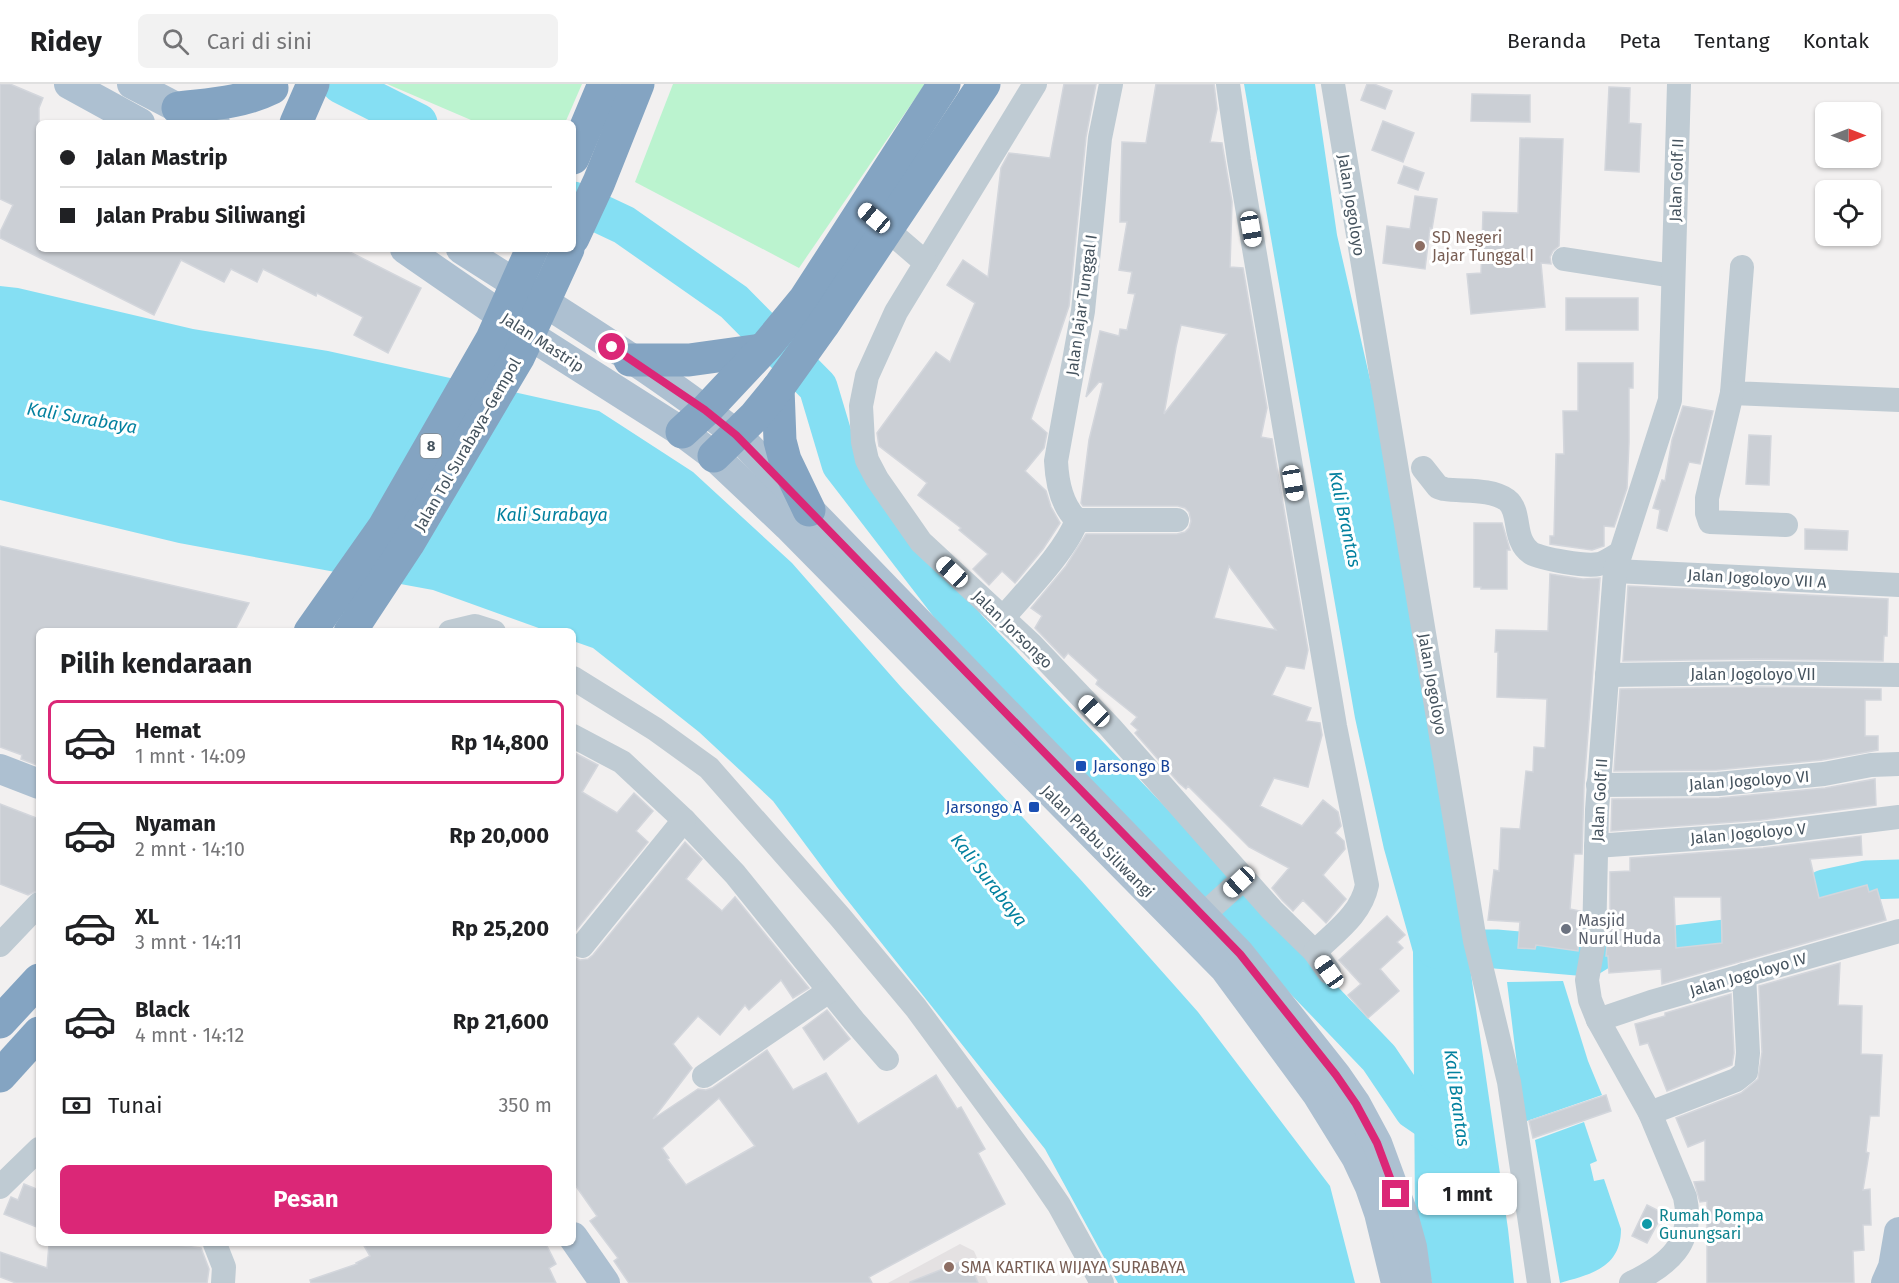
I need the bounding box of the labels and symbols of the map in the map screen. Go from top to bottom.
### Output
north arrow [1815,102,1881,168]
street label: Jalan Golf II [1666,138,1687,222]
street label: Jalan Jogoloyo [1334,153,1369,257]
car [854,200,894,236]
car [1239,210,1263,248]
place label: SD Negeri Jajar Tunggal I [1432,228,1534,265]
street label: Jalan Jajar Tunggal I [1062,233,1101,377]
marker: SD Negeri Jajar Tunggal I [1413,239,1427,253]
street label: Jalan Mastrip [498,309,588,376]
route start [598,333,625,360]
street label: Jalan Tol Surabaya–Gempol [410,354,525,534]
water label: Kali Surabaya [25,397,139,439]
road number: 8 [420,434,442,458]
car [1281,464,1305,502]
water label: Kali Brantas [1324,469,1366,569]
water label: Kali Surabaya [496,504,608,526]
car [933,553,971,591]
street label: Jalan Jogoloyo VII A [1687,565,1828,592]
street label: Jalan Jorsongo [969,586,1057,672]
street label: Jalan Jogoloyo [1414,632,1451,736]
street label: Jalan Jogoloyo VII [1690,665,1816,684]
car [1075,692,1113,730]
place label: Jarsongo B [1093,757,1170,776]
street label: Jalan Golf II [1588,758,1611,842]
marker: Jarsongo B [1074,759,1088,773]
street label: Jalan Jogoloyo VI [1688,767,1810,794]
street label: Jalan Prabu Siliwangi [1037,781,1158,902]
place label: Jarsongo A [945,798,1023,817]
marker: Jarsongo A [1027,800,1041,814]
street label: Jalan Jogoloyo V [1689,819,1807,848]
water label: Kali Surabaya [946,829,1032,931]
car [1220,863,1258,901]
place label: Masjid Nurul Huda [1578,911,1661,948]
marker: Masjid Nurul Huda [1559,922,1573,936]
street label: Jalan Jogoloyo IV [1687,949,1809,1000]
car [1311,952,1347,992]
water label: Kali Brantas [1439,1048,1475,1148]
callout: 1 mnt [1417,1173,1516,1215]
route end [1382,1180,1409,1207]
place label: Rumah Pompa Gunungsari [1659,1206,1764,1243]
marker: Rumah Pompa Gunungsari [1640,1217,1654,1231]
place label: SMA KARTIKA WIJAYA SURABAYA [961,1258,1186,1277]
marker: SMA KARTIKA WIJAYA SURABAYA [942,1260,956,1274]

